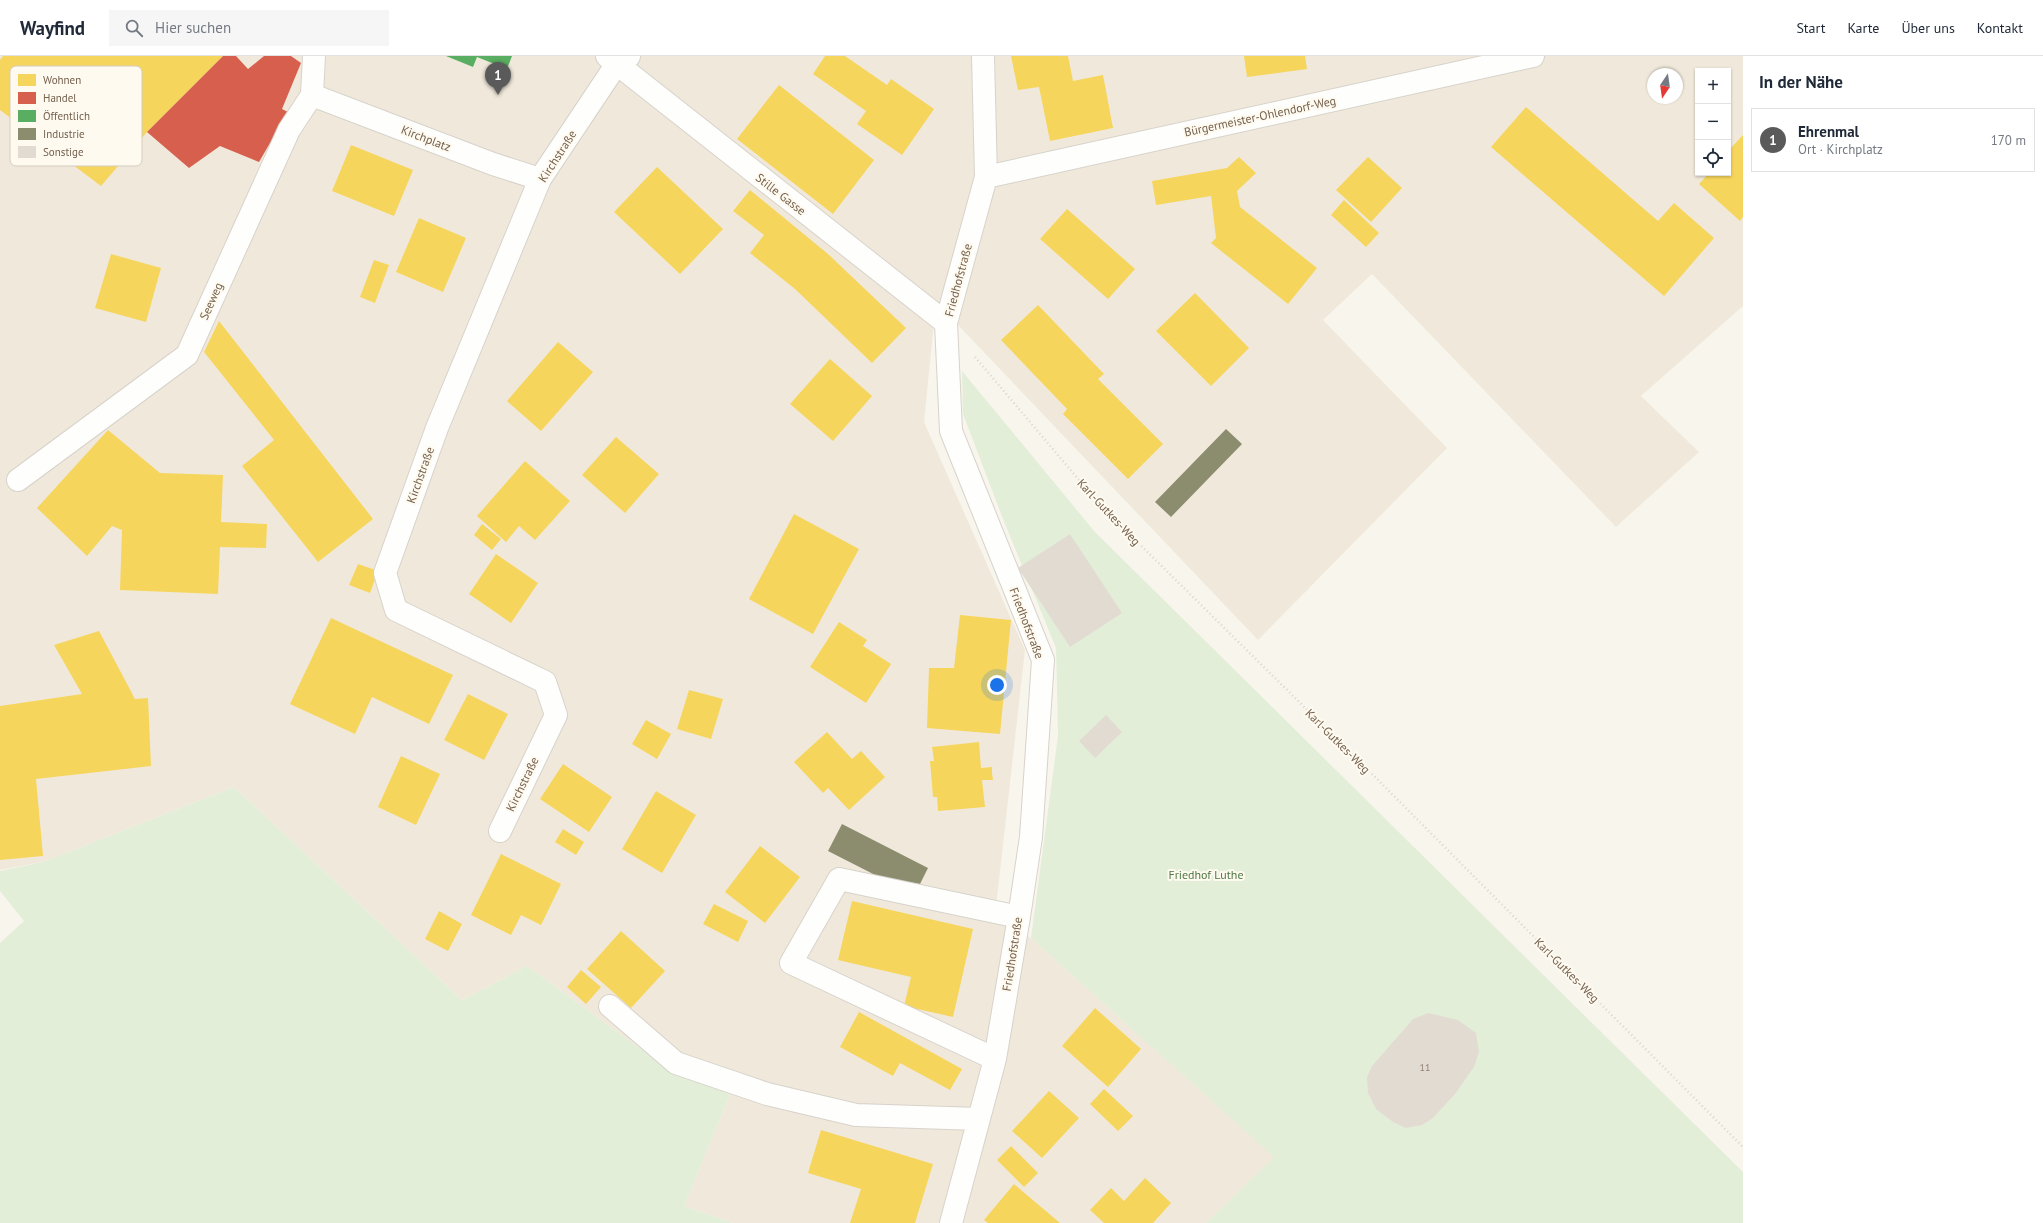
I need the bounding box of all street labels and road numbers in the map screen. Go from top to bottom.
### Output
street label: Bürgermeister-Ohlendorf-Weg [1183,93,1337,139]
street label: Kirchplatz [399,122,453,154]
street label: Kirchstraße [535,127,579,185]
street label: Stille Gasse [753,170,809,218]
street label: Friedhofstraße [941,242,975,318]
street label: Seeweg [196,280,226,322]
street label: Kirchstraße [403,445,437,505]
street label: Karl-Gutkes-Weg [1074,476,1144,548]
street label: Friedhofstraße [1007,585,1047,661]
street label: Karl-Gutkes-Weg [1302,705,1374,777]
street label: Kirchstraße [502,754,542,814]
street label: Friedhofstraße [999,916,1025,992]
street label: Karl-Gutkes-Weg [1531,934,1603,1006]

